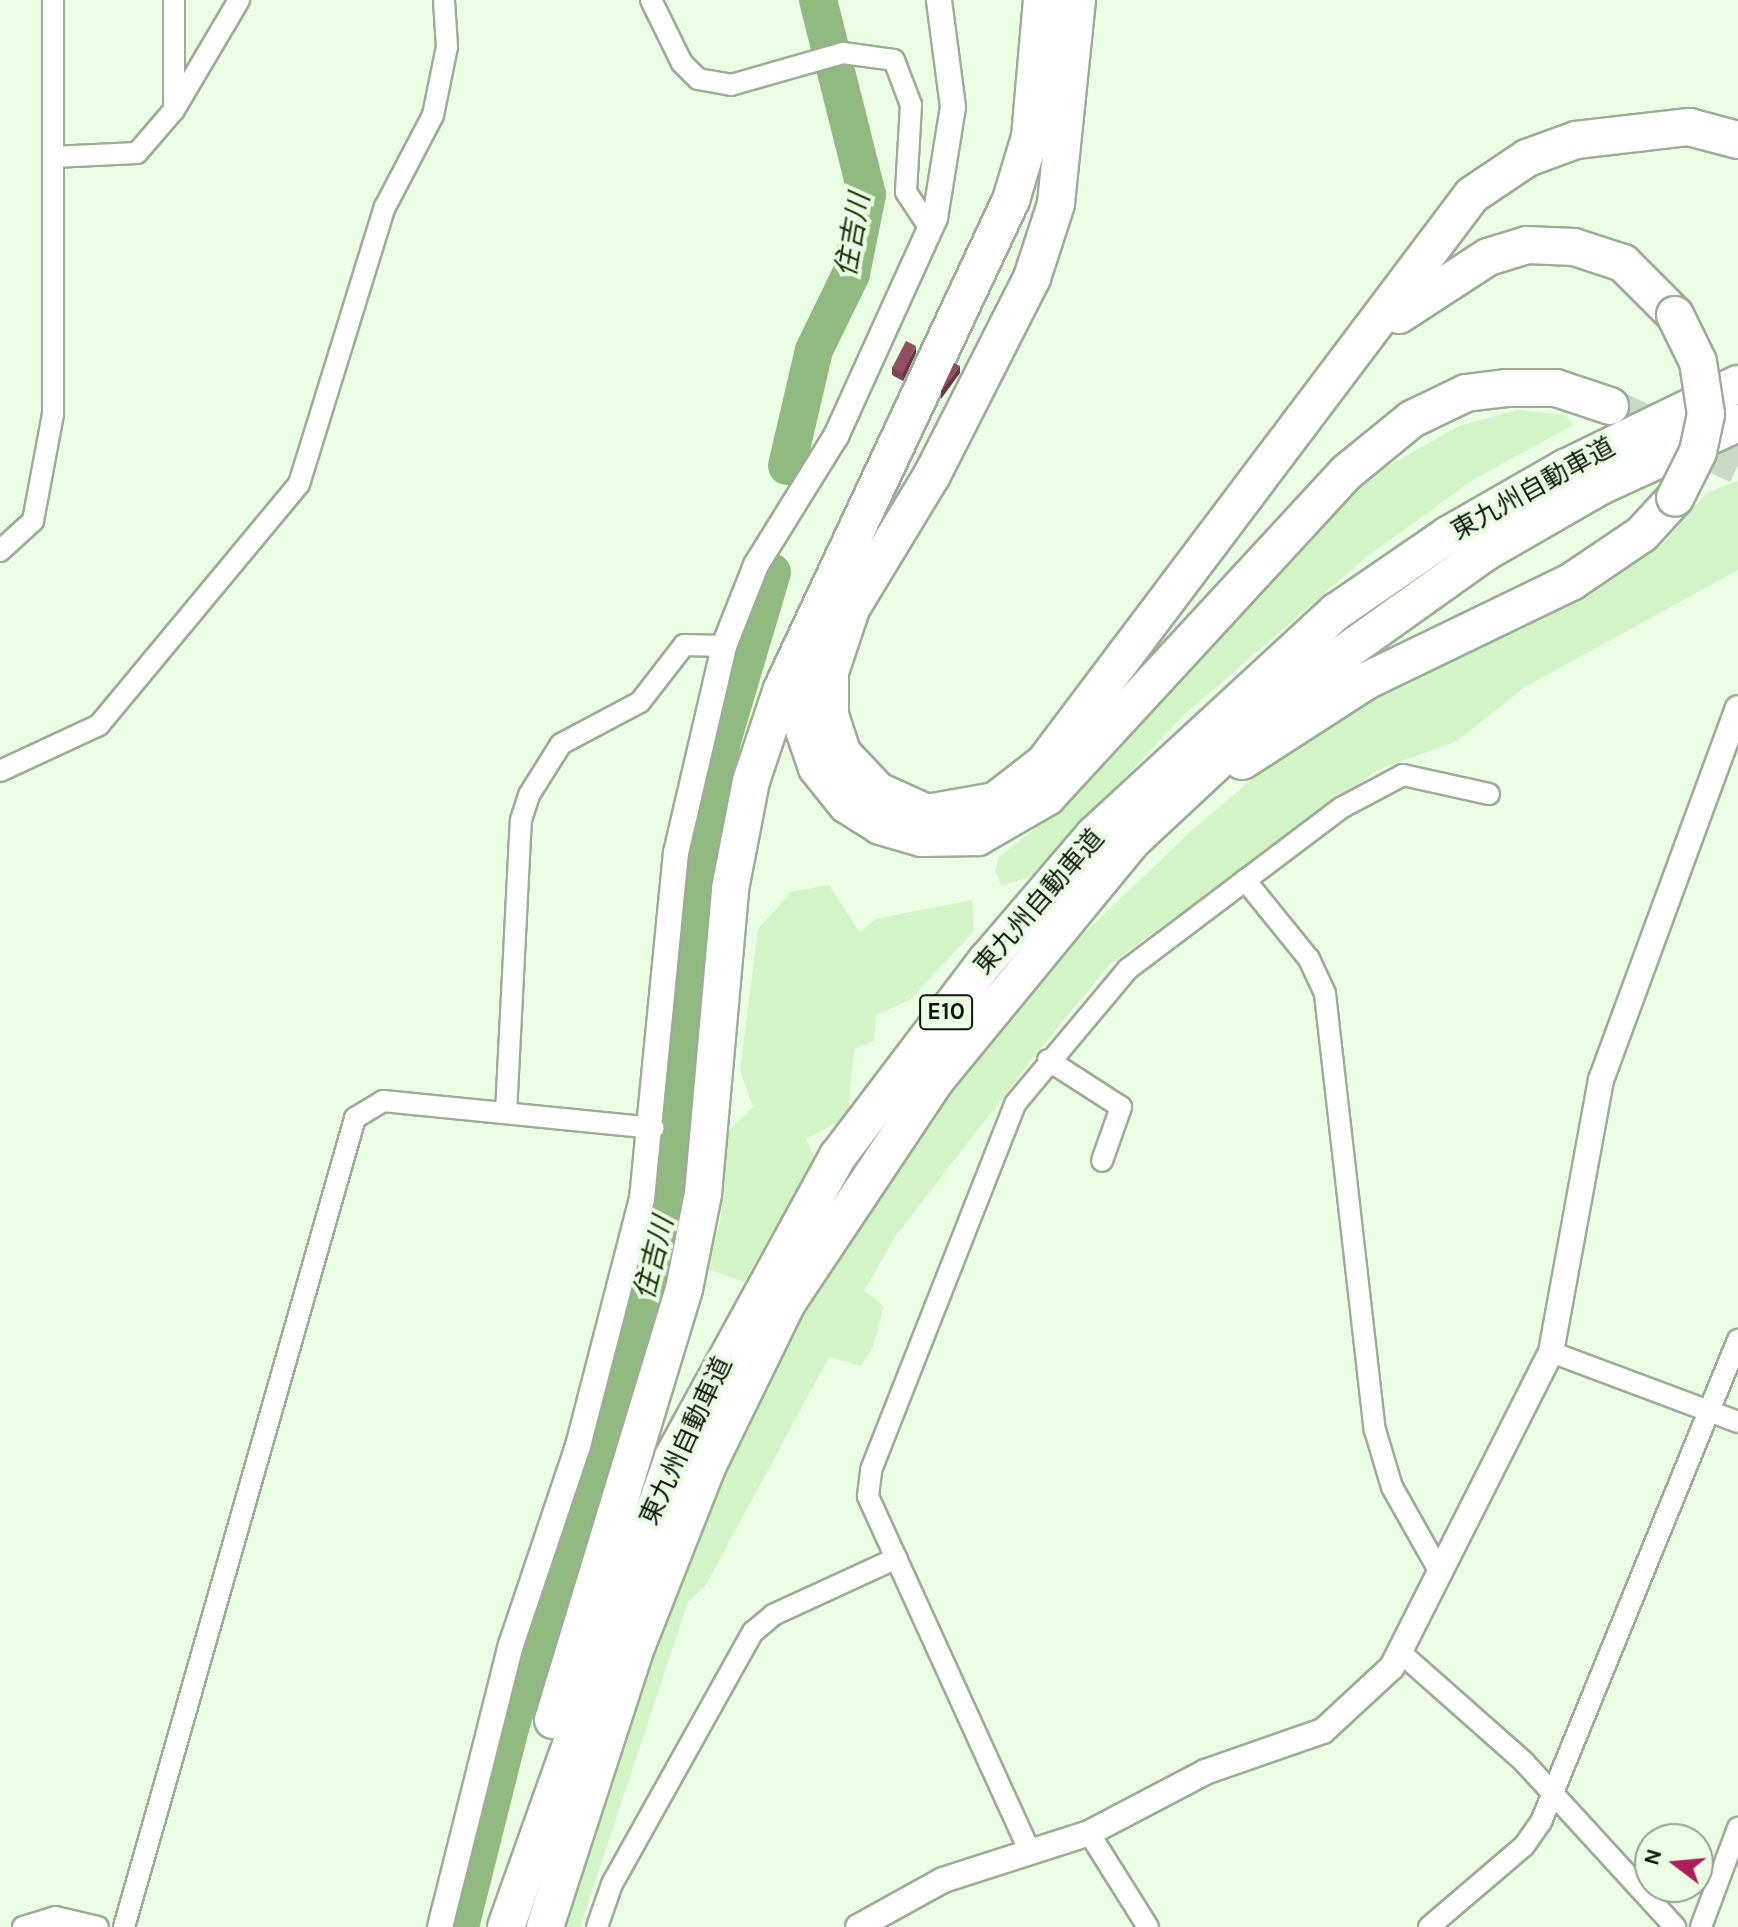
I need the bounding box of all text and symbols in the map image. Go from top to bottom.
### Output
water label: 住吉川 [829,191,877,279]
street label: 東九州自動車道 [1446,431,1620,547]
street label: 東九州自動車道 [968,823,1110,981]
road number: E10 [918,992,974,1032]
water label: 住吉川 [628,1213,680,1303]
street label: 東九州自動車道 [633,1352,739,1530]
north arrow [1634,1823,1714,1903]
text: N [1638,1846,1668,1868]

